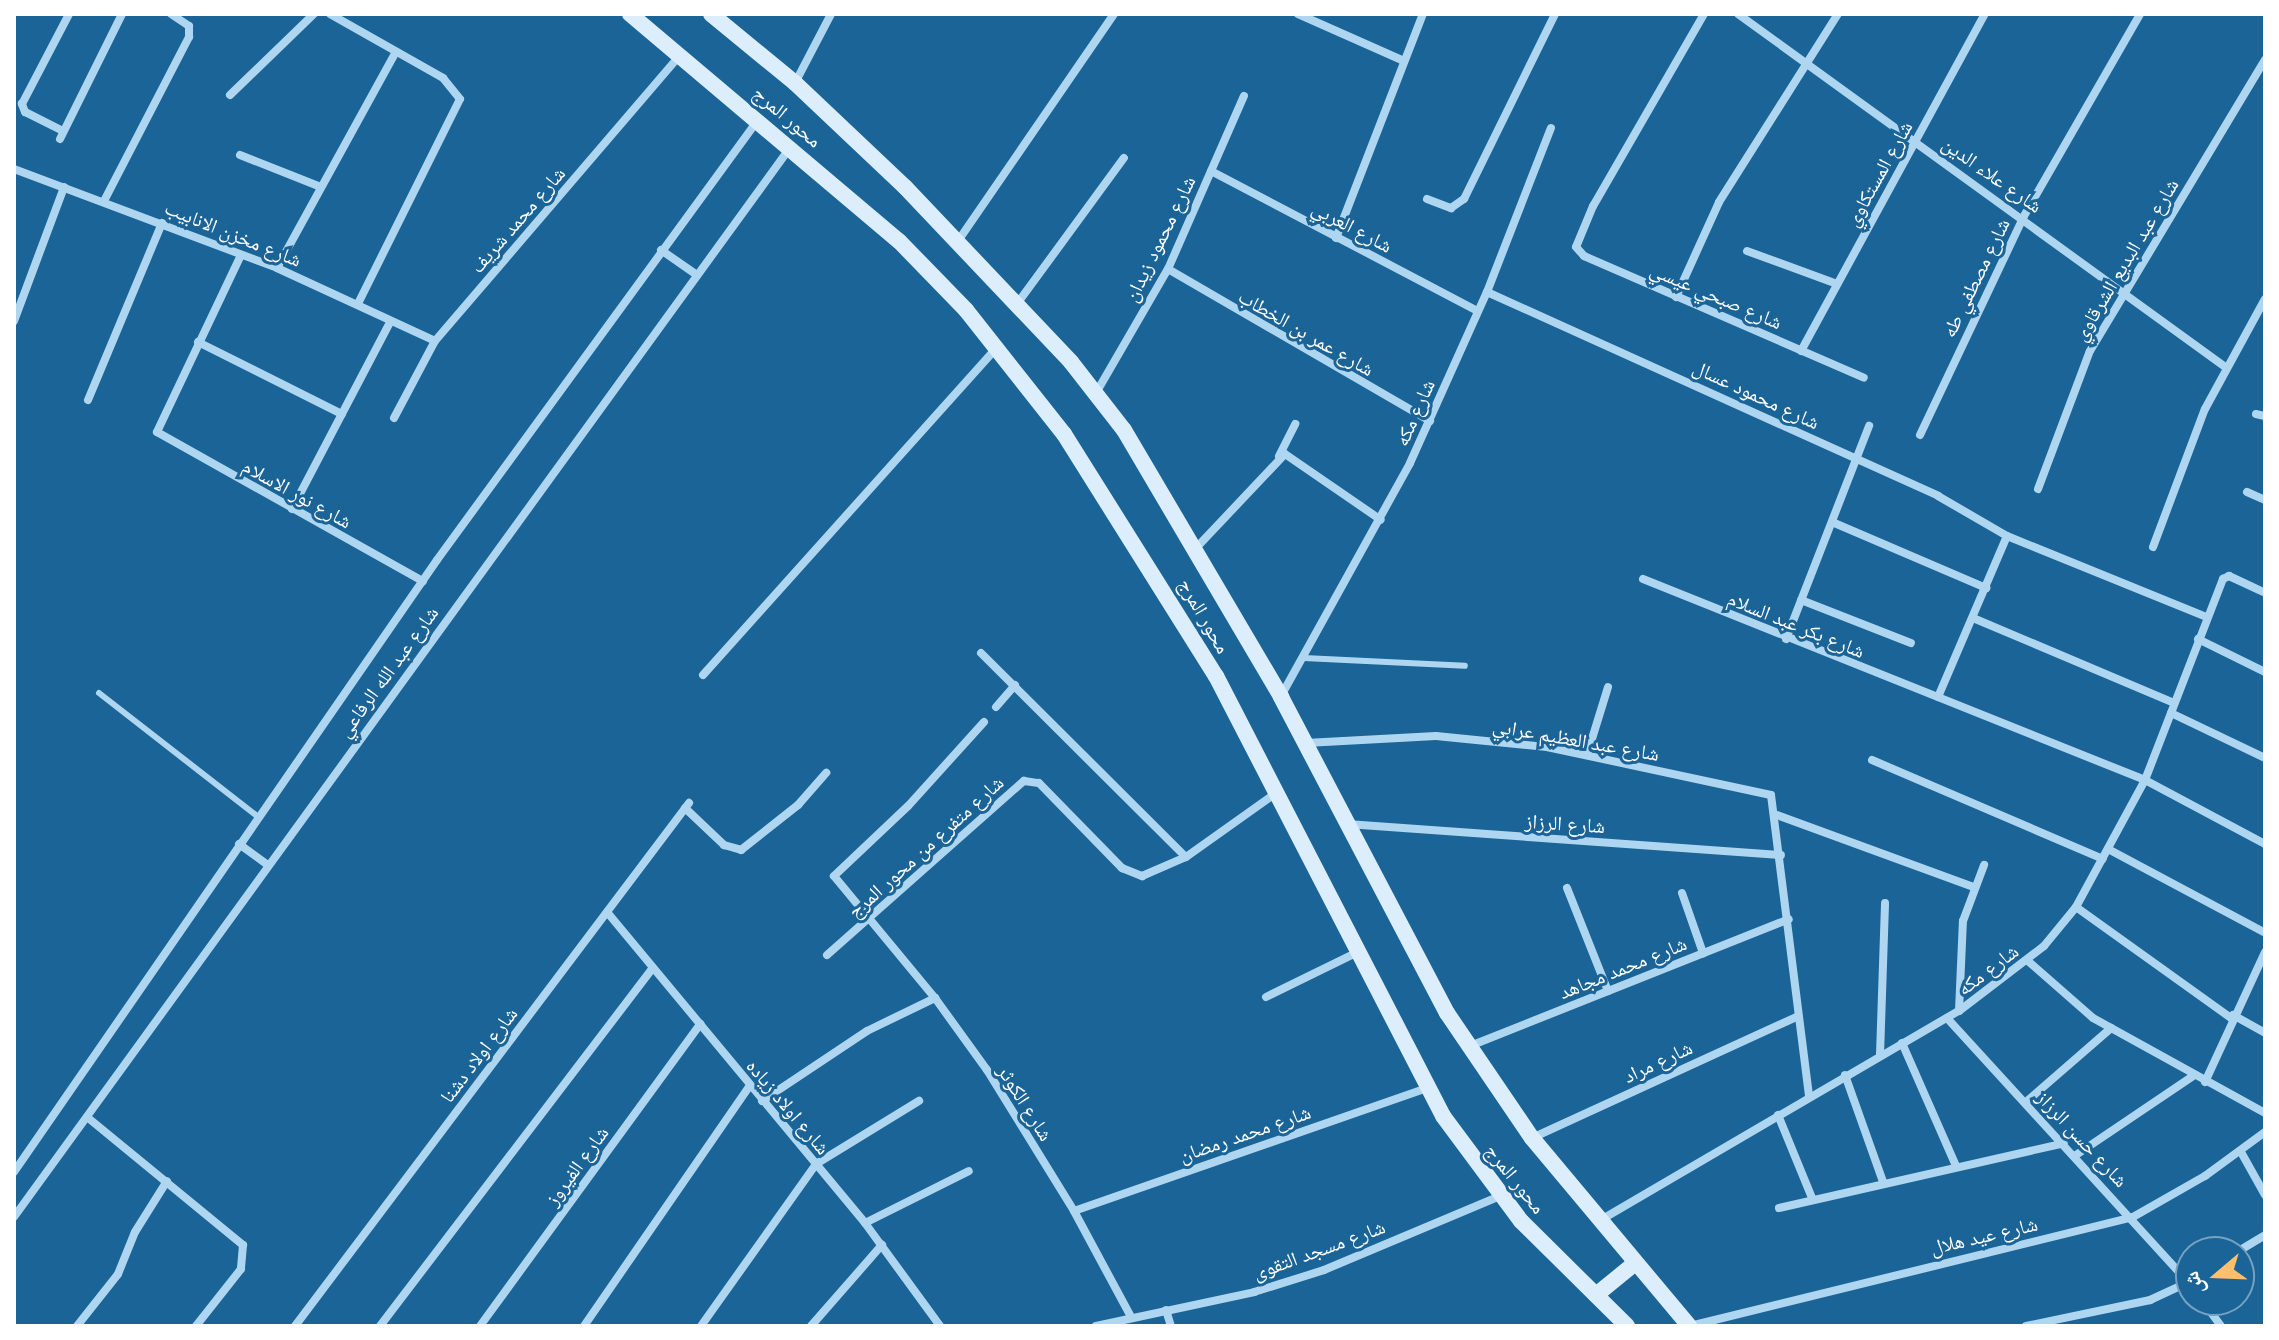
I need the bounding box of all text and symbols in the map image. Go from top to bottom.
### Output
street label: محور المرج [748,81,826,153]
street label: شارع المستكاوي [1840,117,1918,231]
street label: شارع علاء الدين [1937,132,2047,218]
street label: شارع محمد شريف [465,162,571,278]
street label: شارع محمود زيدان [1119,172,1201,306]
street label: شارع عبد البديع الشرقاوي [2068,174,2184,346]
street label: شارع مخزن الانابيب [161,196,305,272]
street label: شارع العربي [1308,196,1396,258]
street label: شارع مصطفي طه [1937,215,2015,341]
street label: شارع صبحي عيسي [1646,257,1786,335]
street label: شارع عمر بن الخطاب [1234,284,1378,382]
street label: شارع محمود عسال [1689,355,1823,435]
street label: شارع مكه [1390,376,1440,450]
street label: شارع نور الاسلام [238,454,356,534]
street label: محور المرج [1173,574,1235,658]
street label: شارع بكر عبد السلام [1724,587,1868,663]
street label: شارع عبد الله الرفاعي [332,602,444,742]
street label: شارع عبد العظيم عرابي [1491,714,1661,766]
street label: شارع متفرع من محور المرج [843,771,1009,923]
street label: شارع الرزاز [1524,809,1606,839]
street label: شارع محمد مجاهد [1556,931,1690,1005]
street label: شارع مكه [1953,939,2023,1001]
street label: شارع اولاد دشنا [435,1002,523,1108]
street label: شارع مراد [1620,1036,1696,1088]
street label: شارع اولاد زياده [741,1054,835,1160]
street label: شارع الكوثر [992,1060,1058,1146]
street label: شارع حسن الرزاز [2031,1086,2133,1192]
street label: شارع محمد رمضان [1176,1100,1314,1168]
street label: شارع الفيروز [540,1122,614,1210]
street label: محور المرج [1480,1139,1550,1219]
street label: شارع عيد هلال [1928,1212,2040,1260]
street label: شارع مسجد التقوى [1250,1215,1388,1285]
north arrow [2175,1236,2255,1316]
text: ش [2176,1267,2212,1299]

